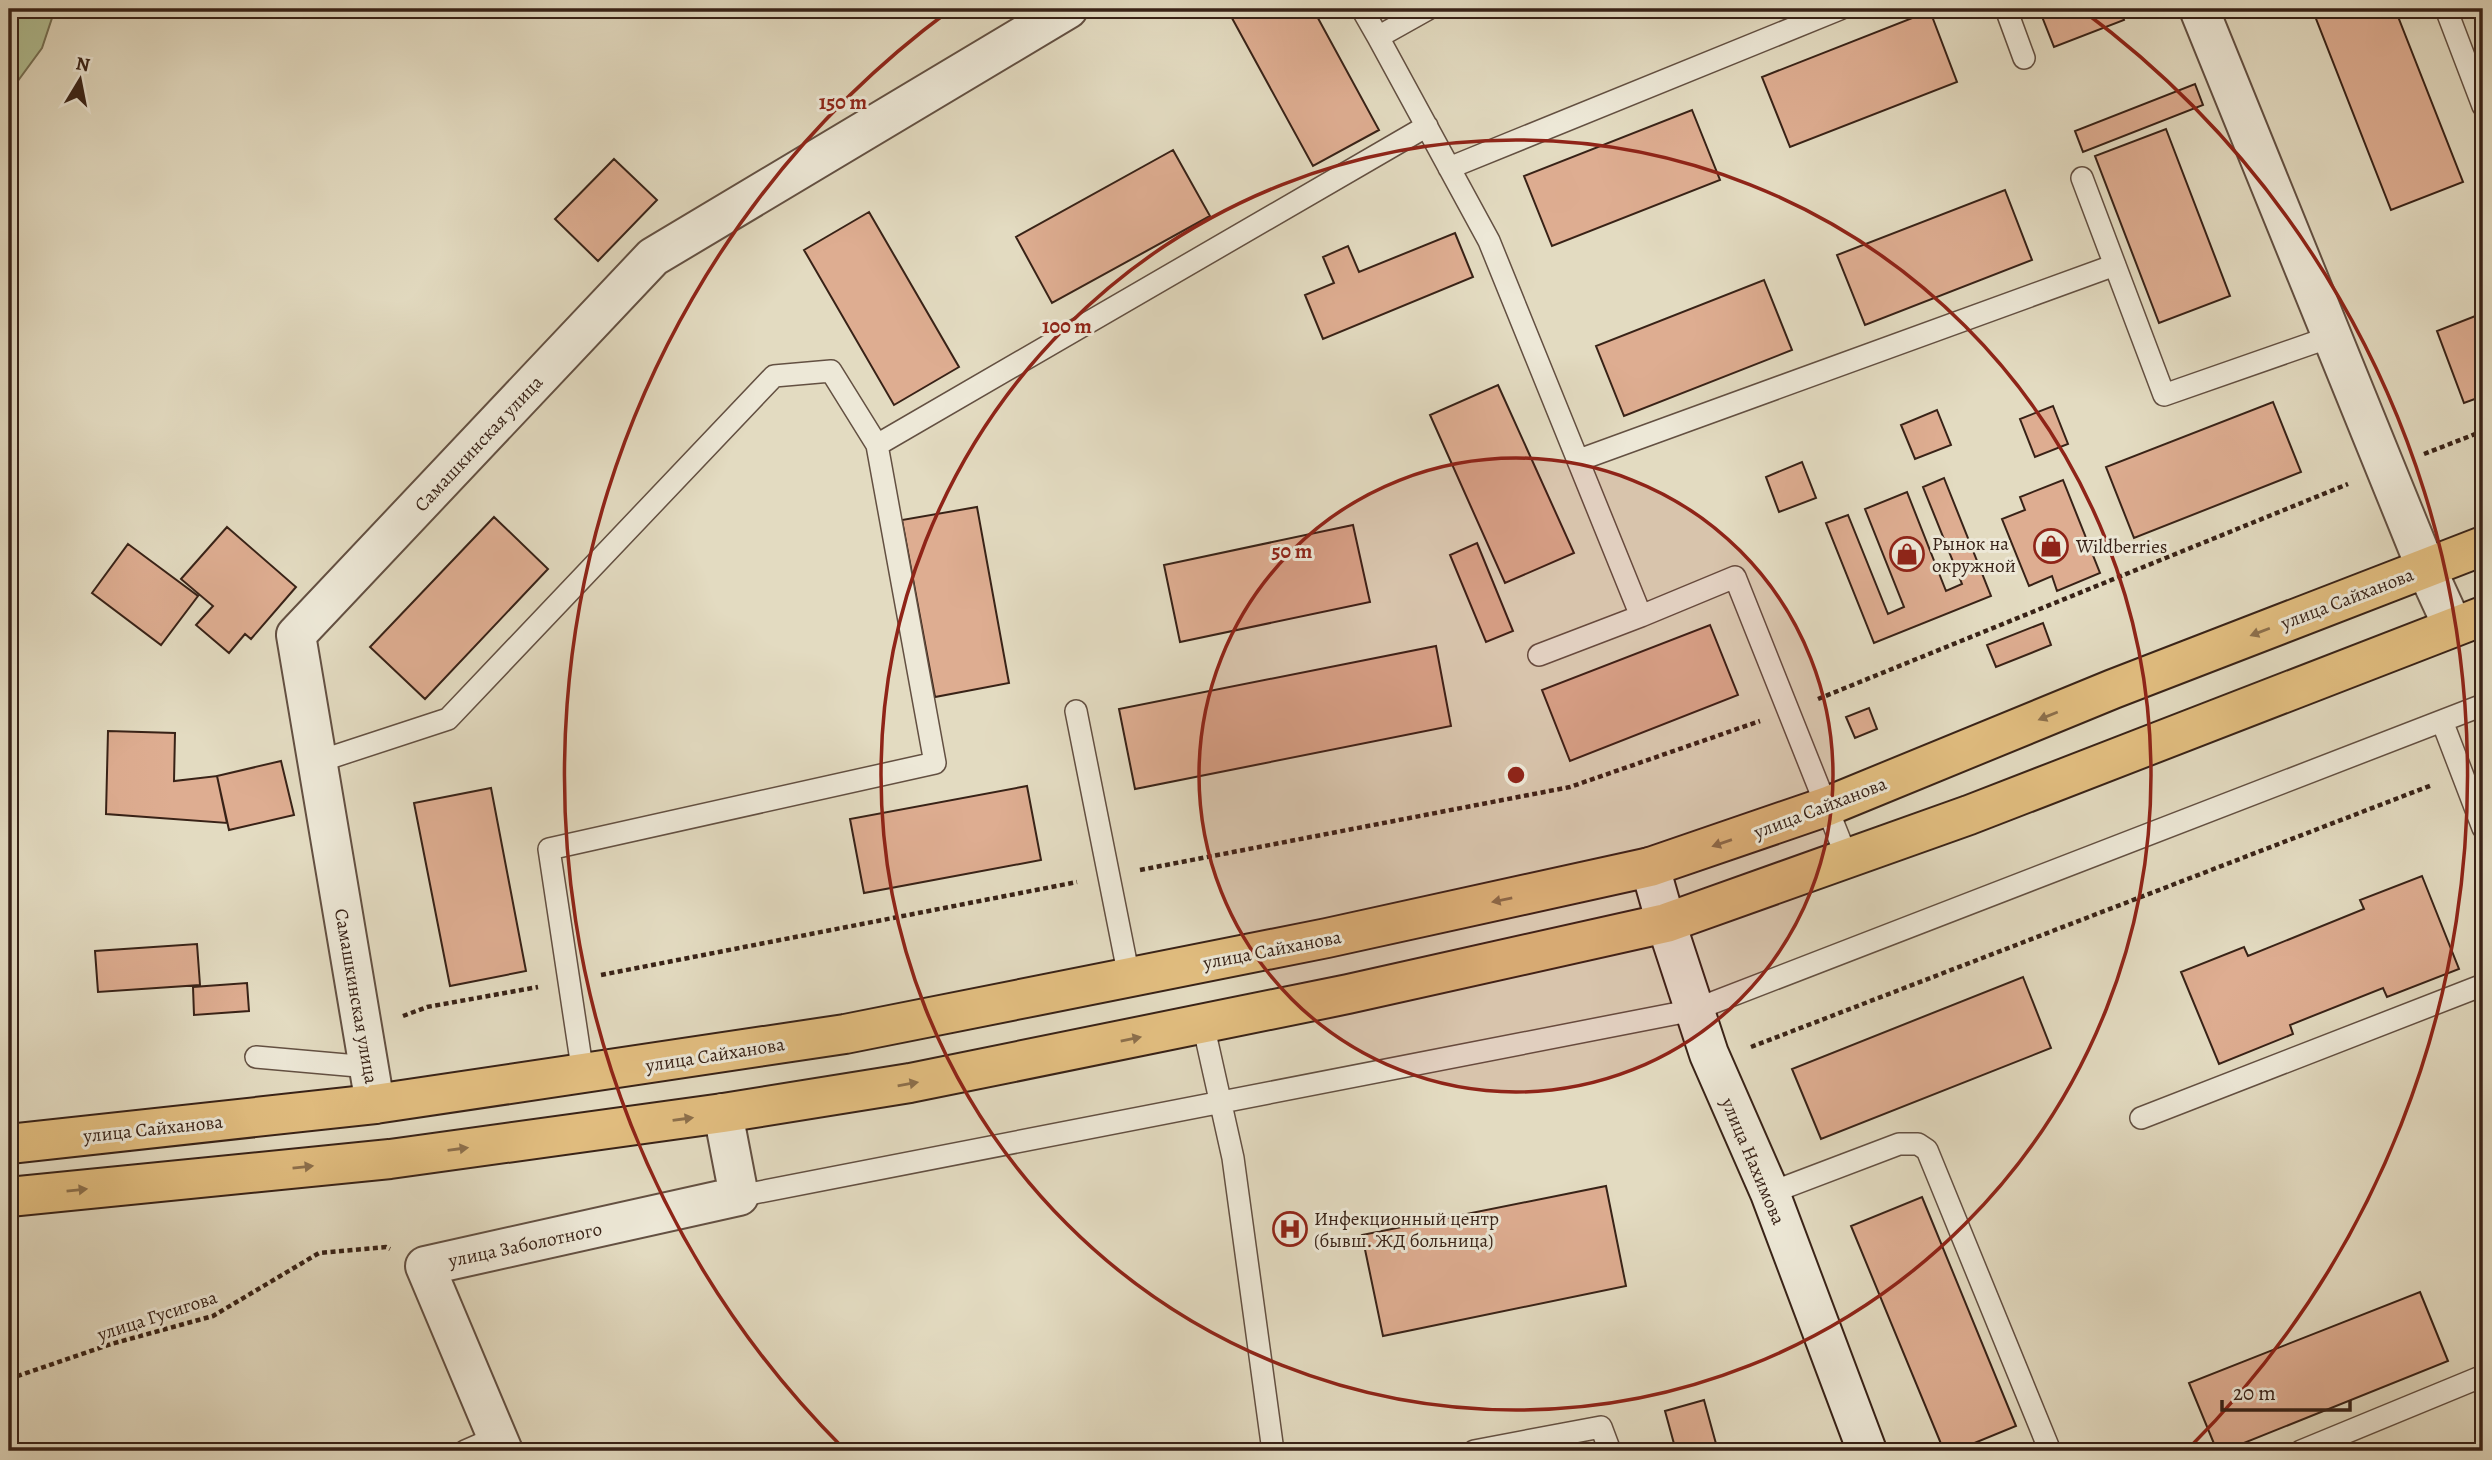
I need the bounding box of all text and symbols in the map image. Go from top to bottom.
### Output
north arrow [46,46,116,116]
text: N [74,50,92,78]
text: 150 m [819,88,868,116]
text: 100 m [1042,312,1092,340]
street label: Самашкинская улица [409,370,549,518]
shop icon: Wildberries [2032,527,2070,565]
place label: Рынок на окружной [1932,531,2016,579]
place label: Wildberries [2075,534,2167,560]
shop icon: Рынок на окружной [1888,535,1926,573]
text: 50 m [1272,537,1313,565]
street label: улица Сайханова [2276,562,2418,637]
one-way arrow [2249,627,2270,638]
one-way arrow [2037,710,2058,721]
centre of rings [1504,763,1528,787]
street label: улица Сайханова [1749,771,1891,846]
one-way arrow [1711,838,1732,849]
one-way arrow [1491,894,1513,905]
street label: Самашкинская улица [328,906,384,1086]
street label: улица Сайханова [1200,924,1344,976]
street label: улица Сайханова [643,1031,787,1079]
one-way arrow [1120,1033,1142,1044]
one-way arrow [897,1078,919,1089]
street label: улица Нахимова [1714,1093,1792,1229]
street label: улица Сайханова [81,1109,224,1149]
one-way arrow [672,1113,694,1124]
one-way arrow [447,1144,469,1155]
one-way arrow [292,1162,314,1173]
one-way arrow [66,1184,88,1195]
place label: Инфекционный центр (бывш. ЖД больница) [1314,1206,1499,1254]
hospital icon: Инфекционный центр (бывш. ЖД больница) [1271,1210,1309,1248]
street label: улица Заболотного [445,1216,604,1274]
street label: улица Гусигова [93,1284,221,1348]
scale bar [2222,1369,2350,1413]
text: 20 m [2233,1379,2276,1407]

